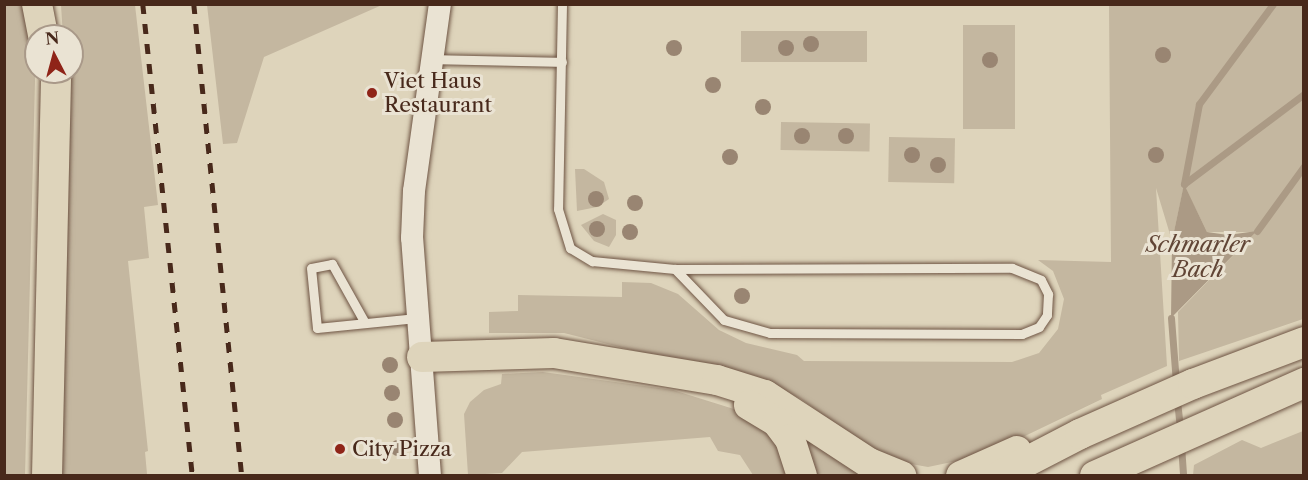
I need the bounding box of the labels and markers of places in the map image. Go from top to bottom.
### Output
place label: Viet Haus Restaurant [384,68,492,118]
marker: Viet Haus Restaurant [365,86,379,100]
place label: City Pizza [352,436,452,462]
marker: City Pizza [333,442,347,456]

